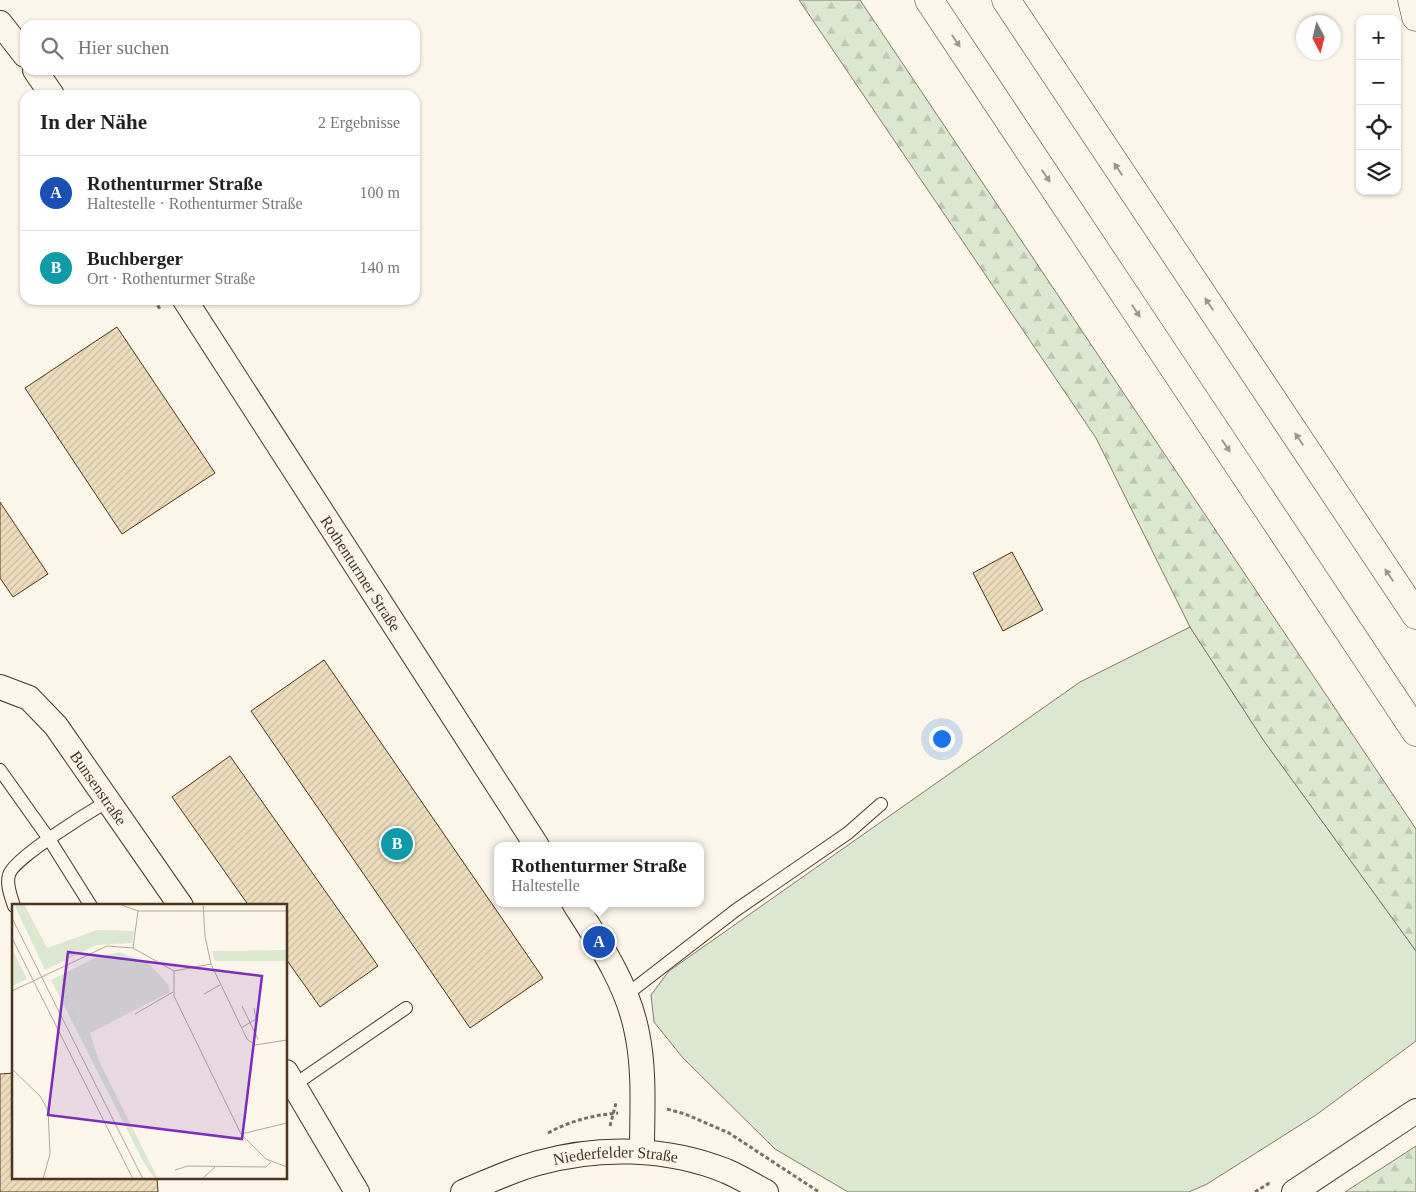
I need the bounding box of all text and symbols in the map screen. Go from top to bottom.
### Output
north arrow [1296,15,1341,60]
map controls [1356,15,1401,195]
button: + [1356,15,1401,60]
search box [20,20,420,75]
icon: search [38,34,66,62]
one-way arrow [951,34,960,47]
text: Hier suchen [78,37,169,58]
button: − [1356,60,1401,105]
button: locate [1356,105,1401,150]
text: In der Nähe [40,110,147,134]
text: 2 Ergebnisse [318,114,400,131]
button: layers [1356,150,1401,195]
one-way arrow [1114,162,1123,176]
one-way arrow [1041,169,1050,183]
text: Rothenturmer Straße [87,173,262,194]
text: A [50,184,62,201]
text: 100 m [360,184,400,201]
text: Haltestelle · Rothenturmer Straße [87,195,302,212]
text: Buchberger [87,248,183,269]
text: B [51,259,61,276]
text: 140 m [360,259,400,276]
text: Ort · Rothenturmer Straße [87,270,255,287]
one-way arrow [1204,298,1213,311]
one-way arrow [1131,304,1141,318]
one-way arrow [1294,433,1304,446]
one-way arrow [1221,440,1231,453]
street label: Rothenturmer Straße [318,512,404,634]
one-way arrow [1384,568,1394,581]
your location [929,726,955,752]
street label: Bunsenstraße [67,747,130,828]
pin: B [381,825,413,863]
popup [494,842,704,907]
text: Rothenturmer Straße [511,855,687,876]
text: Haltestelle [511,877,580,894]
inset map [12,904,288,1180]
pin: A [583,923,615,961]
street label: Niederfelder Straße [551,1143,680,1167]

